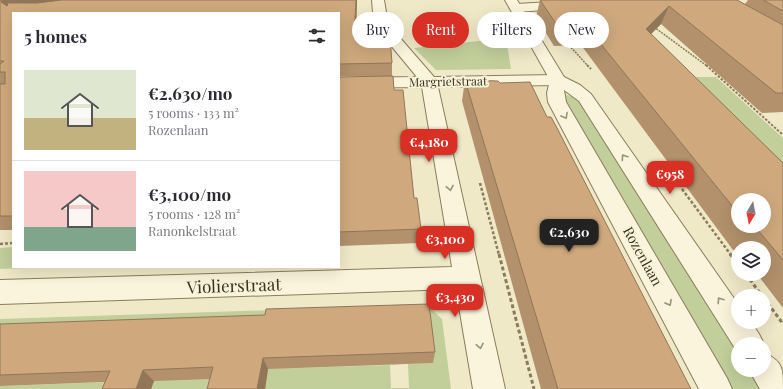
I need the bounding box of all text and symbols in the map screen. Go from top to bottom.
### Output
chip: Buy [352,12,404,48]
chip: Rent [412,12,469,48]
chip: Filters [477,12,546,48]
chip: New [554,12,609,48]
text: 5 homes [24,25,87,47]
icon: filters [306,25,328,47]
street label: Margrietstraat [409,72,488,90]
text: €2,630/mo [148,82,232,104]
icon: home [56,86,104,134]
text: 5 rooms · 133 m² [148,104,239,121]
one-way arrow [561,112,568,119]
text: Rozenlaan [148,121,209,138]
pin: €4,180 [396,129,462,163]
text: €4,180 [409,133,449,150]
one-way arrow [621,154,629,161]
pin: €958 [646,161,694,195]
text: €958 [656,165,684,182]
text: €3,100/mo [148,183,231,205]
one-way arrow [445,185,454,191]
icon: home [56,187,104,235]
north arrow [731,193,771,233]
map controls [731,193,771,377]
text: 5 rooms · 128 m² [148,205,240,222]
pin: €2,630 [536,219,602,253]
text: Ranonkelstraat [148,222,236,239]
text: €2,630 [549,223,589,240]
street label: Rozenlaan [619,223,667,290]
pin: €3,100 [412,226,478,260]
text: €3,100 [425,230,465,247]
button: layers [731,241,771,281]
street label: Violierstraat [185,272,283,298]
pin: €3,430 [422,284,488,318]
text: €3,430 [435,288,475,305]
button: + [731,289,771,329]
one-way arrow [717,297,725,304]
one-way arrow [664,299,671,306]
button: − [731,337,771,377]
one-way arrow [476,343,484,349]

